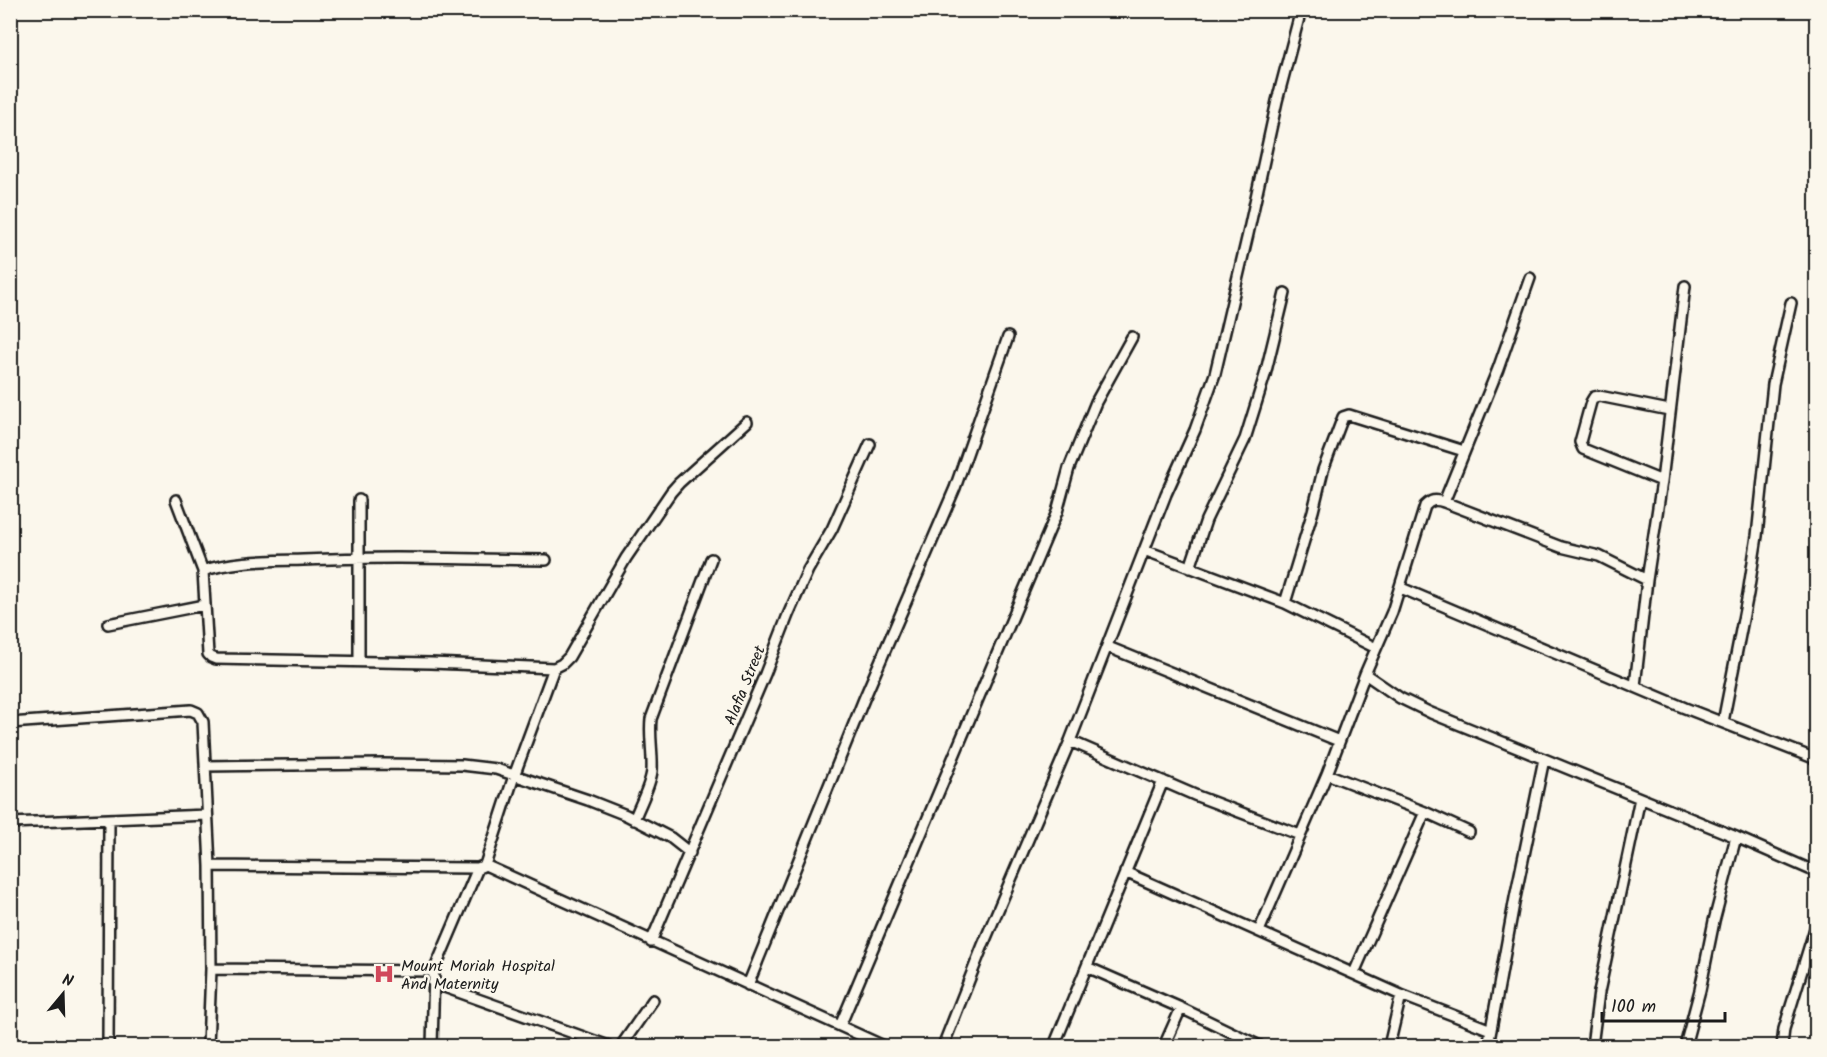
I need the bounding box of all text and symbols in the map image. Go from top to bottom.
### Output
street label: Alafia Street [718,641,773,729]
place label: Mount Moriah Hospital And Maternity [401,954,555,997]
hospital icon: Mount Moriah Hospital And Maternity [372,962,396,986]
north arrow [33,964,93,1024]
text: N [59,968,76,995]
scale bar [1602,985,1725,1023]
text: 100 m [1611,993,1656,1022]

